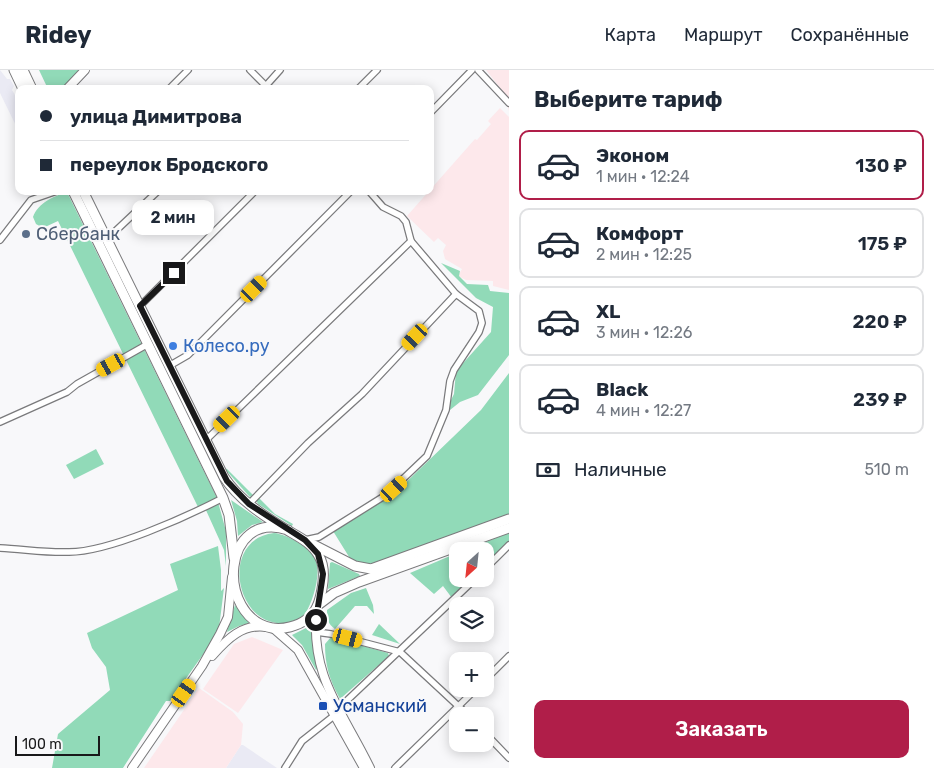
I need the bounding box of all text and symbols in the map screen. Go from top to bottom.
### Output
text: Ridey [25,21,92,49]
text: Карта [605,24,656,46]
text: Маршрут [684,24,763,46]
text: Сохранённые [791,24,909,46]
text: Выберите тариф [534,86,723,113]
text: улица Димитрова [70,105,242,128]
icon: car [536,143,581,188]
text: Эконом [596,144,669,167]
text: переулок Бродского [70,153,268,176]
text: 130 ₽ [855,154,907,177]
text: 1 мин · 12:24 [596,167,690,186]
callout: 2 мин [133,200,215,236]
text: 2 мин [150,208,196,227]
icon: car [536,221,581,266]
text: Комфорт [596,222,683,245]
place label: Сбербанк [36,223,121,245]
marker: Сбербанк [20,228,32,240]
text: 175 ₽ [858,232,907,255]
text: 2 мин · 12:25 [596,245,692,264]
route end [163,262,185,284]
car [238,273,269,305]
icon: car [536,299,581,344]
text: XL [596,300,620,323]
text: 220 ₽ [853,310,907,333]
car [399,321,430,353]
text: 3 мин · 12:26 [596,323,692,342]
place label: Колесо.ру [183,335,270,357]
marker: Колесо.ру [167,340,179,352]
car [94,351,127,379]
icon: car [536,377,581,422]
text: Black [596,378,648,401]
text: 239 ₽ [853,388,907,411]
text: 4 мин · 12:27 [596,401,691,420]
car [210,403,243,435]
icon: cash [534,456,562,484]
text: Наличные [574,458,667,481]
text: 510 m [865,460,909,479]
car [377,473,410,505]
north arrow [449,542,494,588]
map controls [449,542,494,752]
button: layers [449,597,494,642]
route start [305,609,327,631]
car [331,627,364,649]
button: + [449,652,494,697]
car [169,676,198,710]
place label: Усманский [333,695,427,717]
marker: Усманский [317,700,329,712]
button: Заказать [534,700,909,758]
button: − [449,707,494,752]
scale bar [15,733,100,756]
text: 100 m [22,736,62,753]

